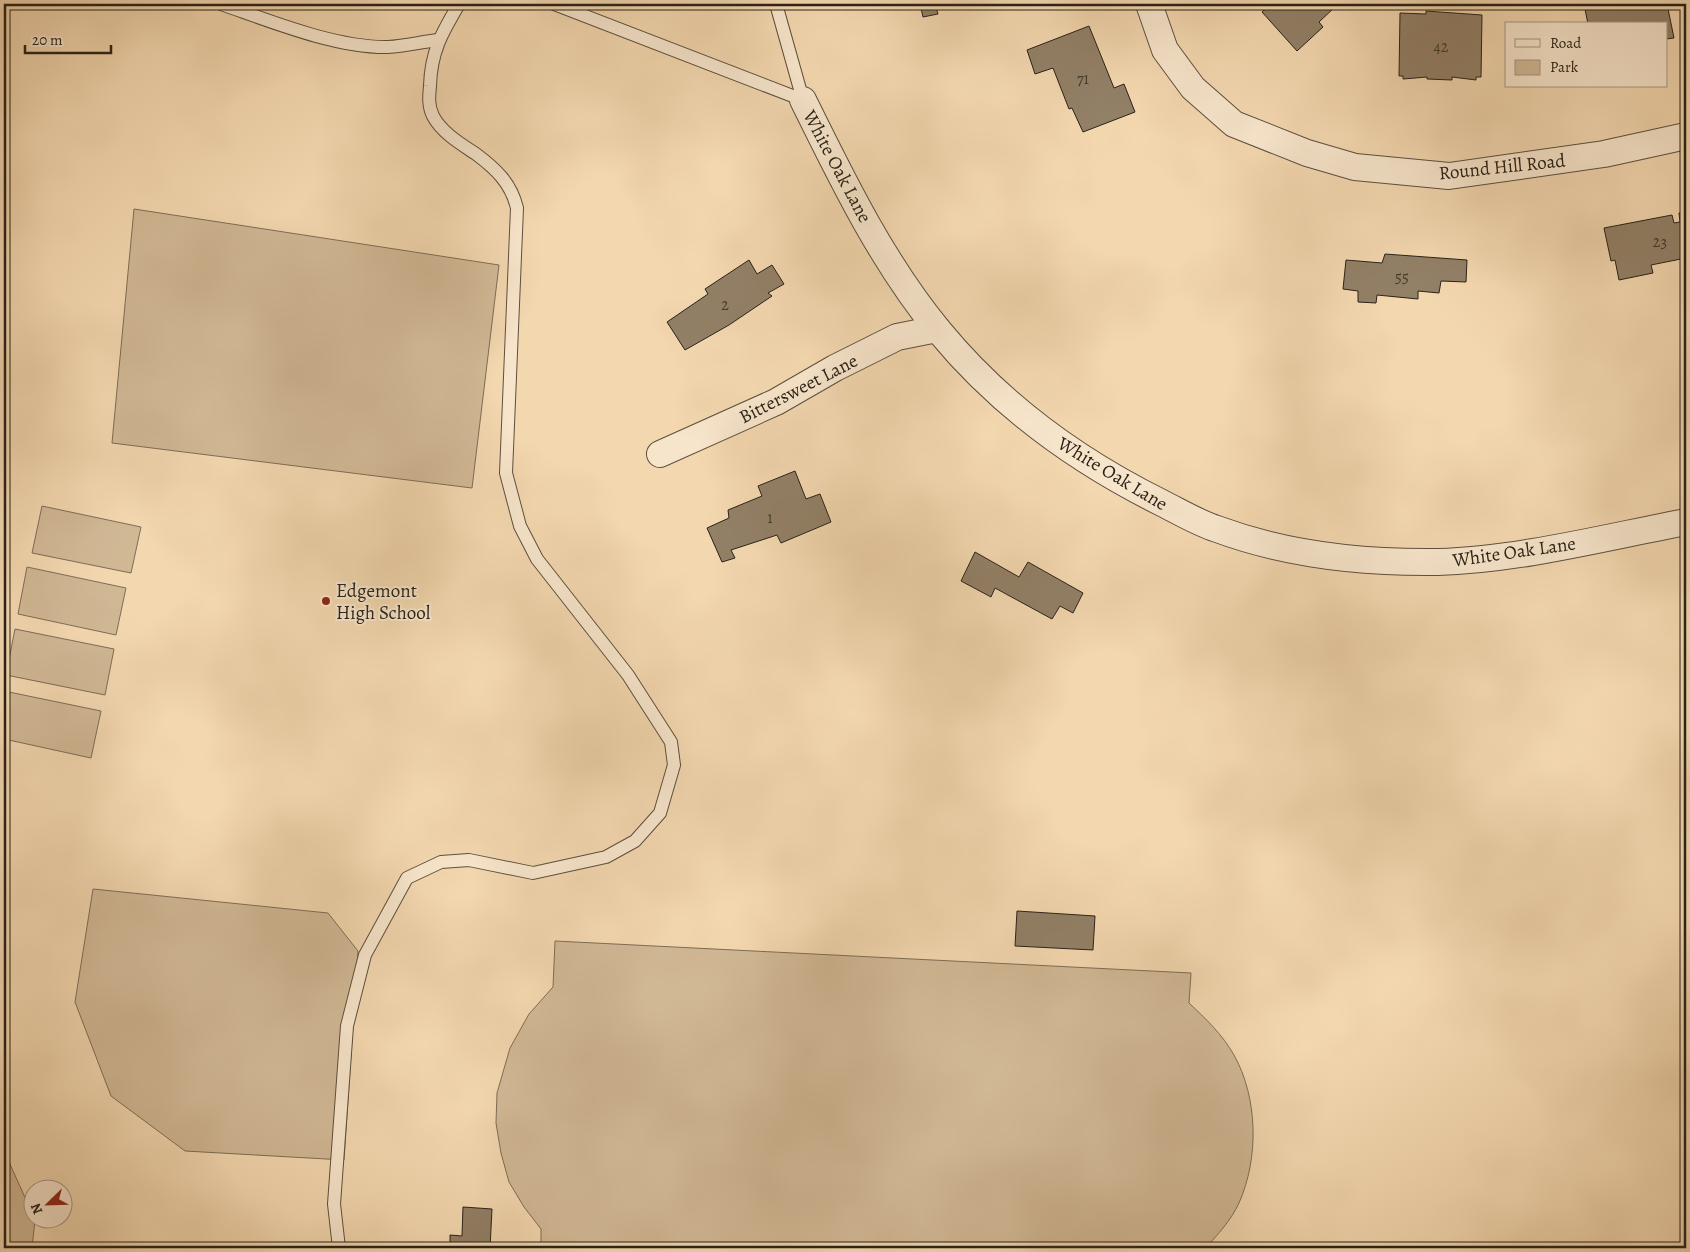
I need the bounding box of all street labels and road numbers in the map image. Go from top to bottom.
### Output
street label: White Oak Lane [796,105,878,227]
street label: Round Hill Road [1437,147,1568,187]
street label: Bittersweet Lane [735,348,862,430]
street label: White Oak Lane [1052,430,1172,517]
street label: White Oak Lane [1450,530,1577,574]

